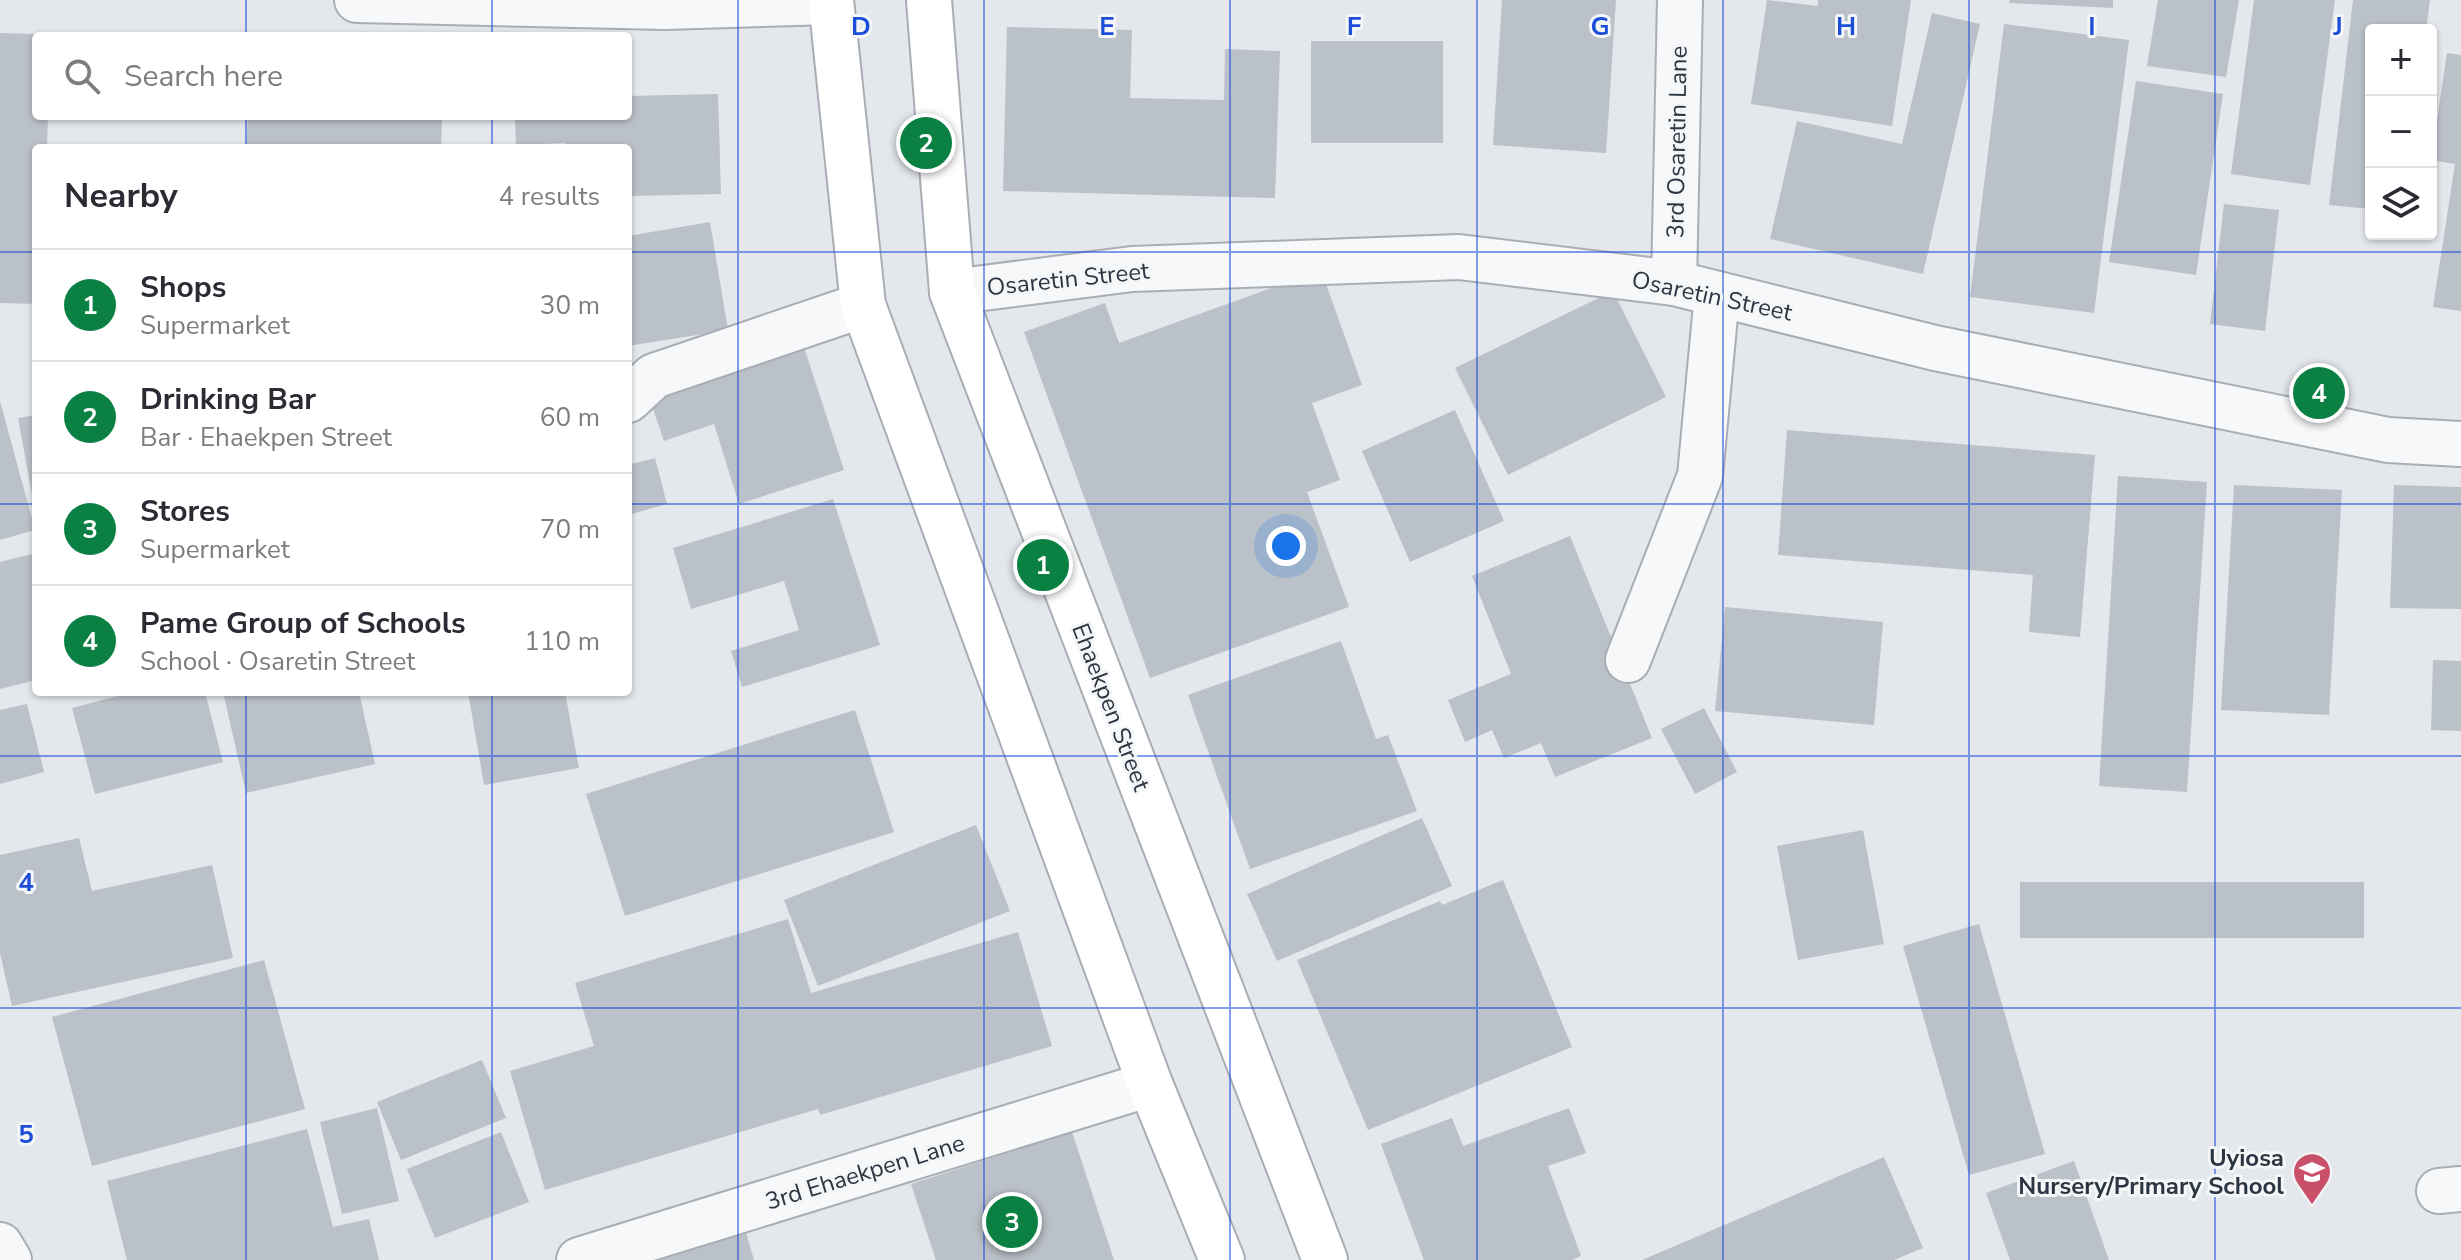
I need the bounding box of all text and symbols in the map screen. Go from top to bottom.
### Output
text: D [851,9,871,44]
text: E [1099,9,1115,44]
text: F [1347,9,1361,44]
text: G [1590,9,1610,44]
text: H [1836,9,1856,44]
text: I [2088,9,2096,44]
text: J [2332,9,2343,44]
map controls [2365,24,2437,240]
button: + [2365,24,2437,96]
search box [32,32,632,120]
street label: 3rd Osaretin Lane [1659,45,1695,239]
icon: search [60,54,104,98]
text: Search here [124,56,283,97]
button: − [2365,96,2437,168]
pin: 2 [900,113,952,173]
button: layers [2365,168,2437,240]
text: Nearby [64,173,178,219]
text: 4 results [499,179,600,214]
street label: Osaretin Street [985,255,1151,303]
street label: Osaretin Street [1629,263,1796,329]
text: Shops [140,267,226,308]
text: 1 [82,288,98,323]
text: 30 m [540,288,600,323]
text: Supermarket [140,308,290,343]
pin: 4 [2293,363,2345,423]
text: Drinking Bar [140,379,316,420]
text: 2 [82,400,98,435]
text: 60 m [540,400,600,435]
text: Bar · Ehaekpen Street [140,420,392,455]
text: Stores [140,491,230,532]
text: 3 [82,512,98,547]
text: 70 m [540,512,600,547]
your location [1266,526,1306,566]
text: Supermarket [140,532,290,567]
pin: 1 [1017,535,1069,595]
text: Pame Group of Schools [140,603,466,644]
street label: Ehaekpen Street [1064,619,1158,796]
text: 4 [82,624,98,659]
text: 110 m [524,624,600,659]
text: School · Osaretin Street [140,644,415,679]
text: 4 [18,865,34,900]
text: 5 [18,1117,34,1152]
street label: 3rd Ehaekpen Lane [761,1126,969,1218]
place label: Uyiosa Nursery/Primary School [2018,1142,2284,1202]
school or university icon: Uyiosa Nursery/Primary School [2291,1151,2333,1206]
pin: 3 [986,1192,1038,1252]

